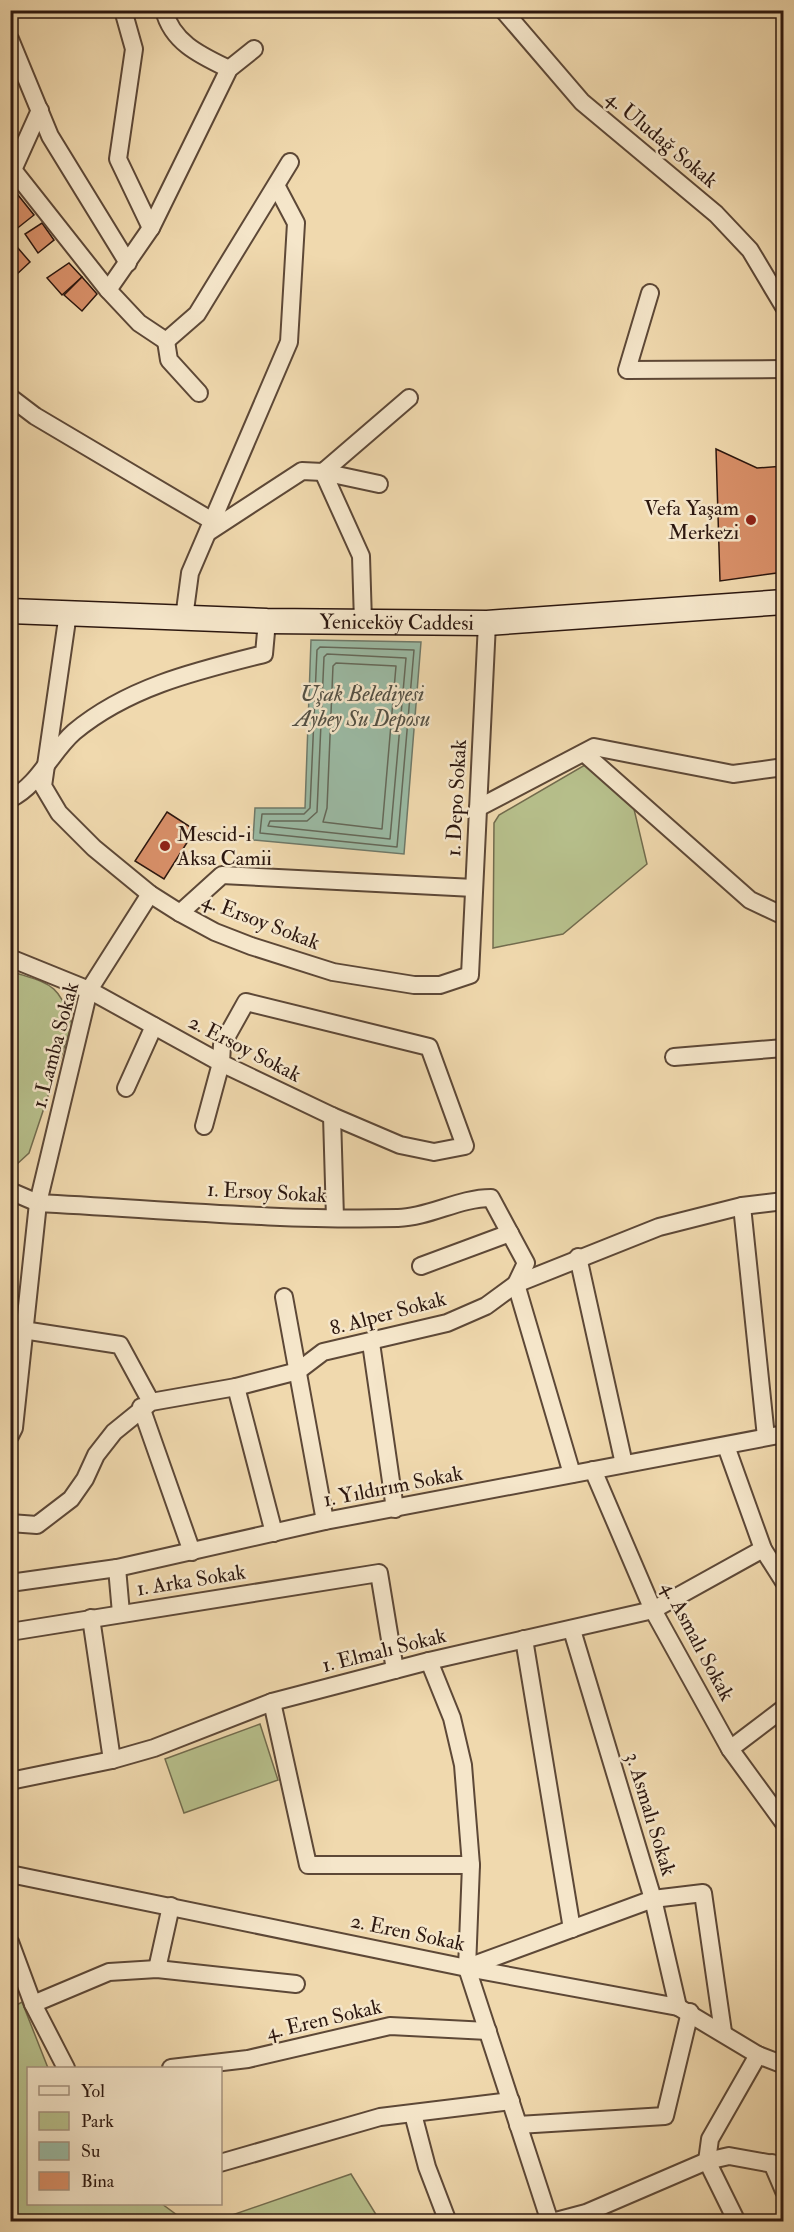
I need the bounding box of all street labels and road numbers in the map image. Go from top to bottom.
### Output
street label: 4. Uludağ Sokak [600,85,723,194]
street label: Yeniceköy Caddesi [319,608,475,637]
street label: 1. Depo Sokak [440,739,473,857]
street label: 4. Ersoy Sokak [198,887,324,956]
street label: 1. Lamba Sokak [26,979,85,1111]
street label: 2. Ersoy Sokak [184,1008,306,1088]
street label: 1. Ersoy Sokak [206,1176,328,1209]
street label: 8. Alper Sokak [327,1285,449,1342]
street label: 1. Yıldırım Sokak [321,1460,465,1513]
street label: 1. Arka Sokak [135,1559,248,1602]
street label: 4. Asmalı Sokak [655,1577,740,1706]
street label: 1. Elmalı Sokak [319,1622,449,1679]
street label: 3. Asmalı Sokak [619,1749,682,1879]
street label: 2. Eren Sokak [348,1907,468,1958]
street label: 4. Eren Sokak [264,1993,384,2046]

